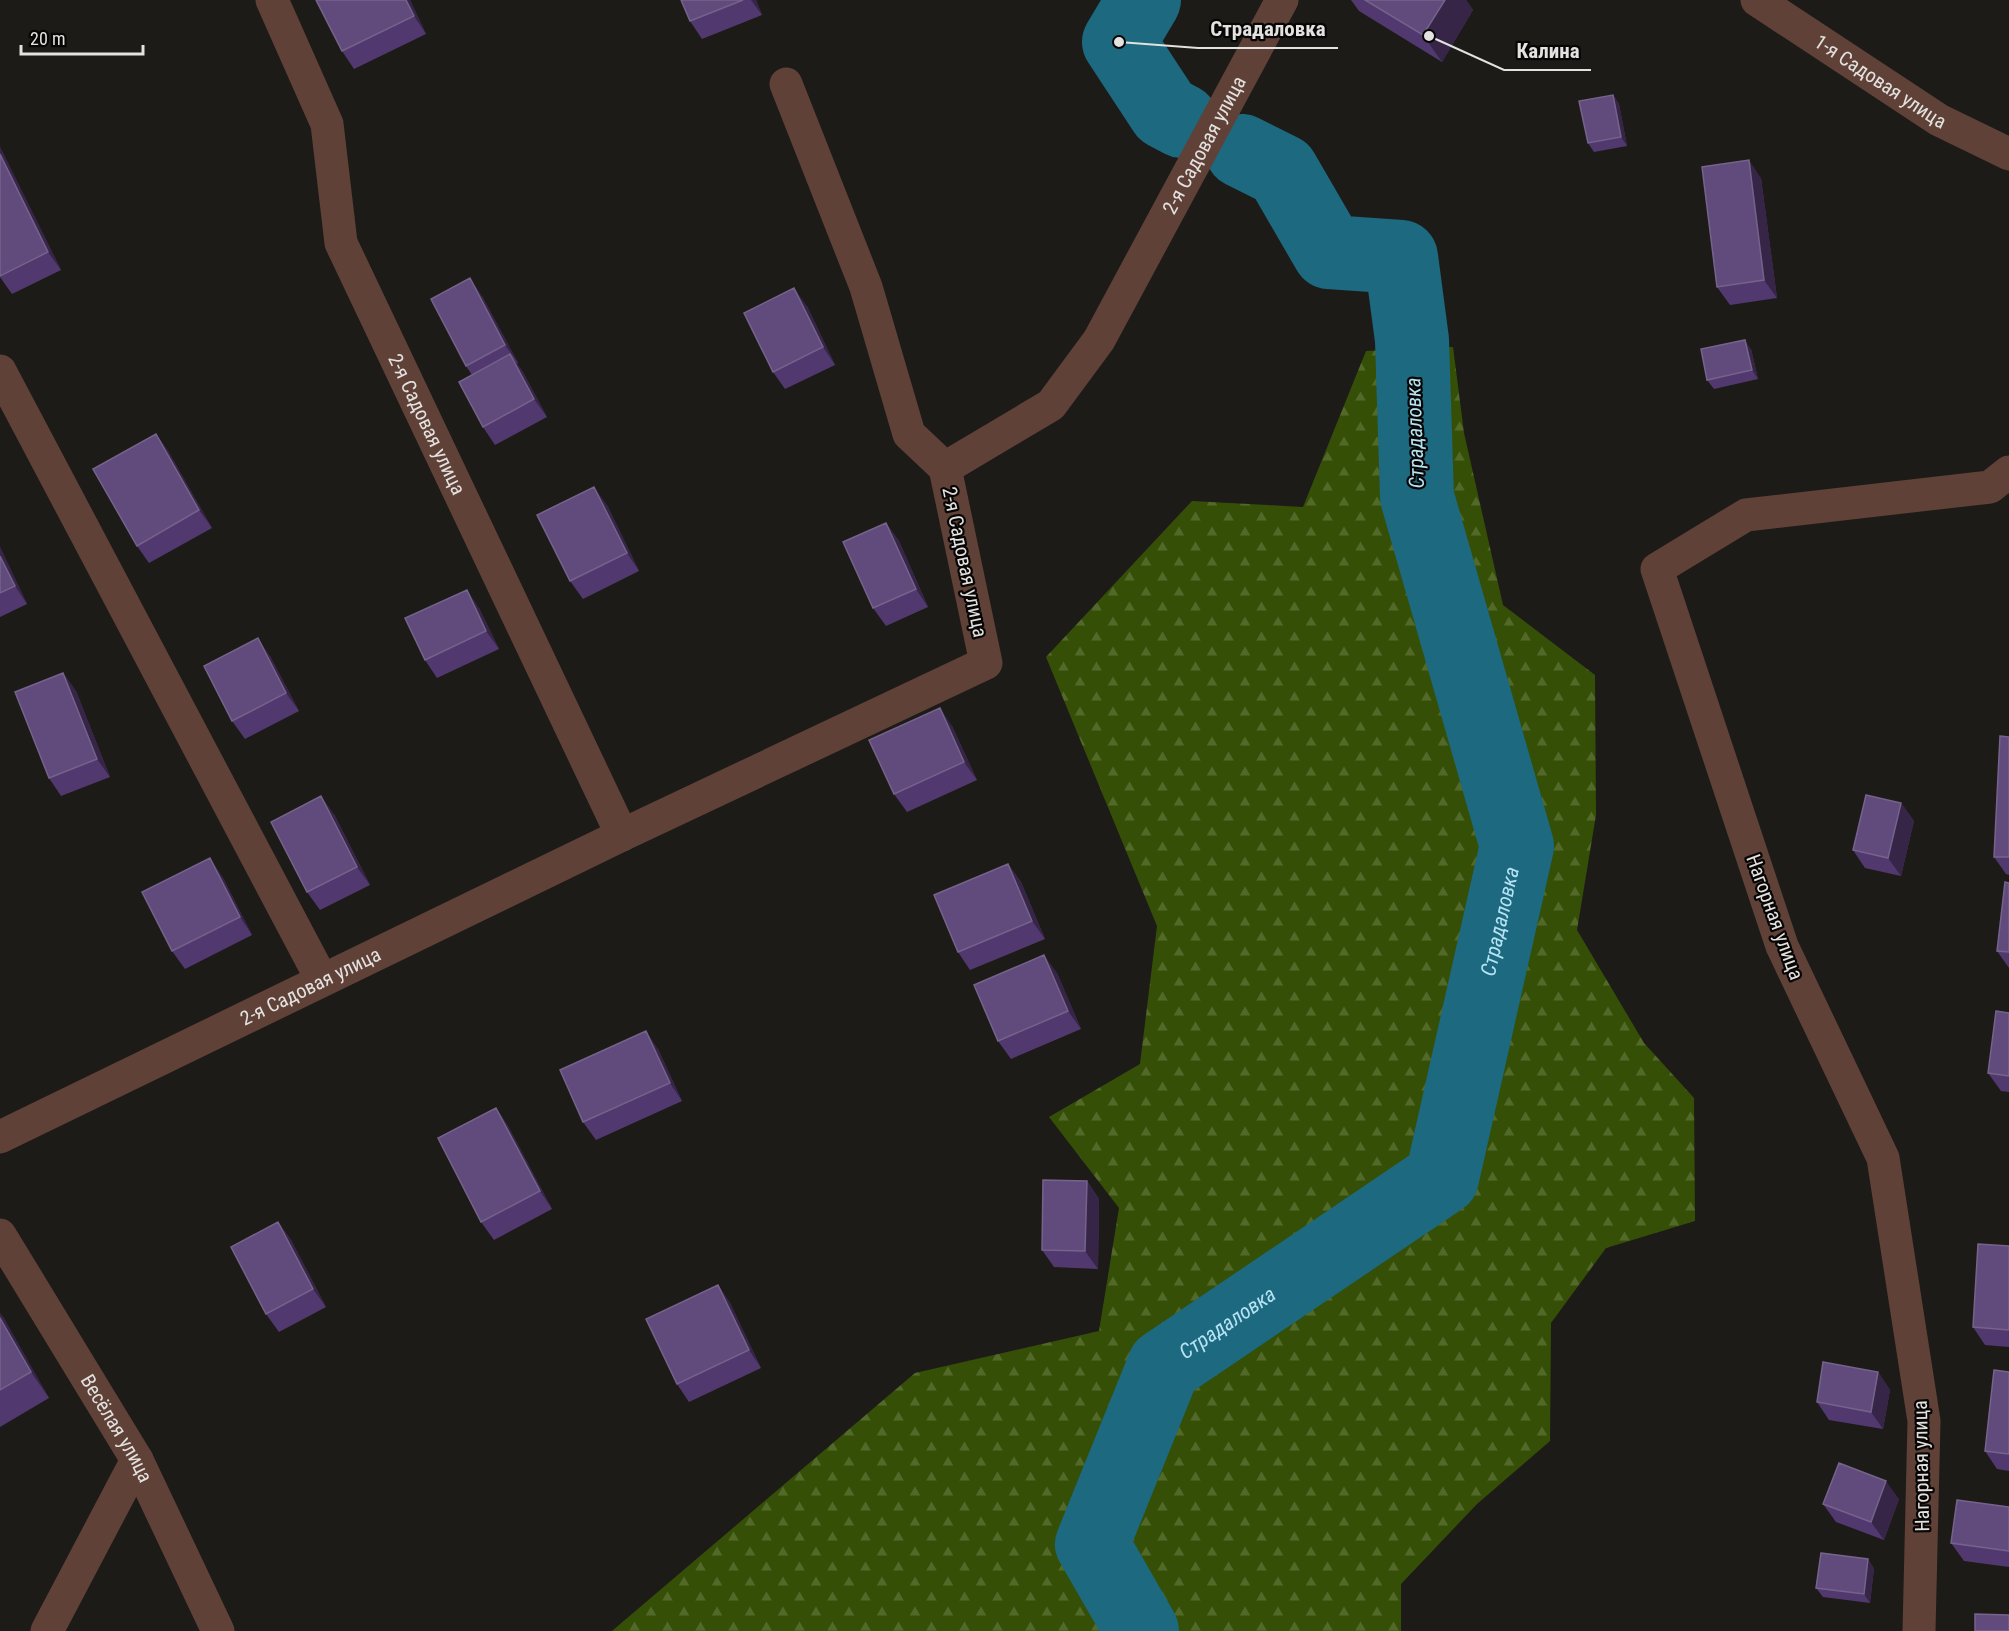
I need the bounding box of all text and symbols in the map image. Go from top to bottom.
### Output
callout: Страдаловка [1198,9,1338,48]
text: Страдаловка [1210,17,1326,41]
scale bar [21,18,142,56]
text: 20 m [30,28,65,49]
street label: 1-я Садовая улица [1810,29,1950,134]
callout: Калина [1504,31,1591,70]
text: Калина [1516,39,1580,63]
street label: 2-я Садовая улица [1157,72,1251,218]
street label: 2-я Садовая улица [383,350,471,498]
water label: Страдаловка [1401,377,1429,489]
street label: 2-я Садовая улица [937,485,993,639]
street label: Нагорная улица [1741,851,1809,983]
water label: Страдаловка [1476,865,1524,978]
street label: 2-я Садовая улица [236,942,384,1031]
water label: Страдаловка [1175,1282,1280,1364]
street label: Весёлая улица [76,1370,158,1486]
street label: Нагорная улица [1908,1400,1934,1532]

